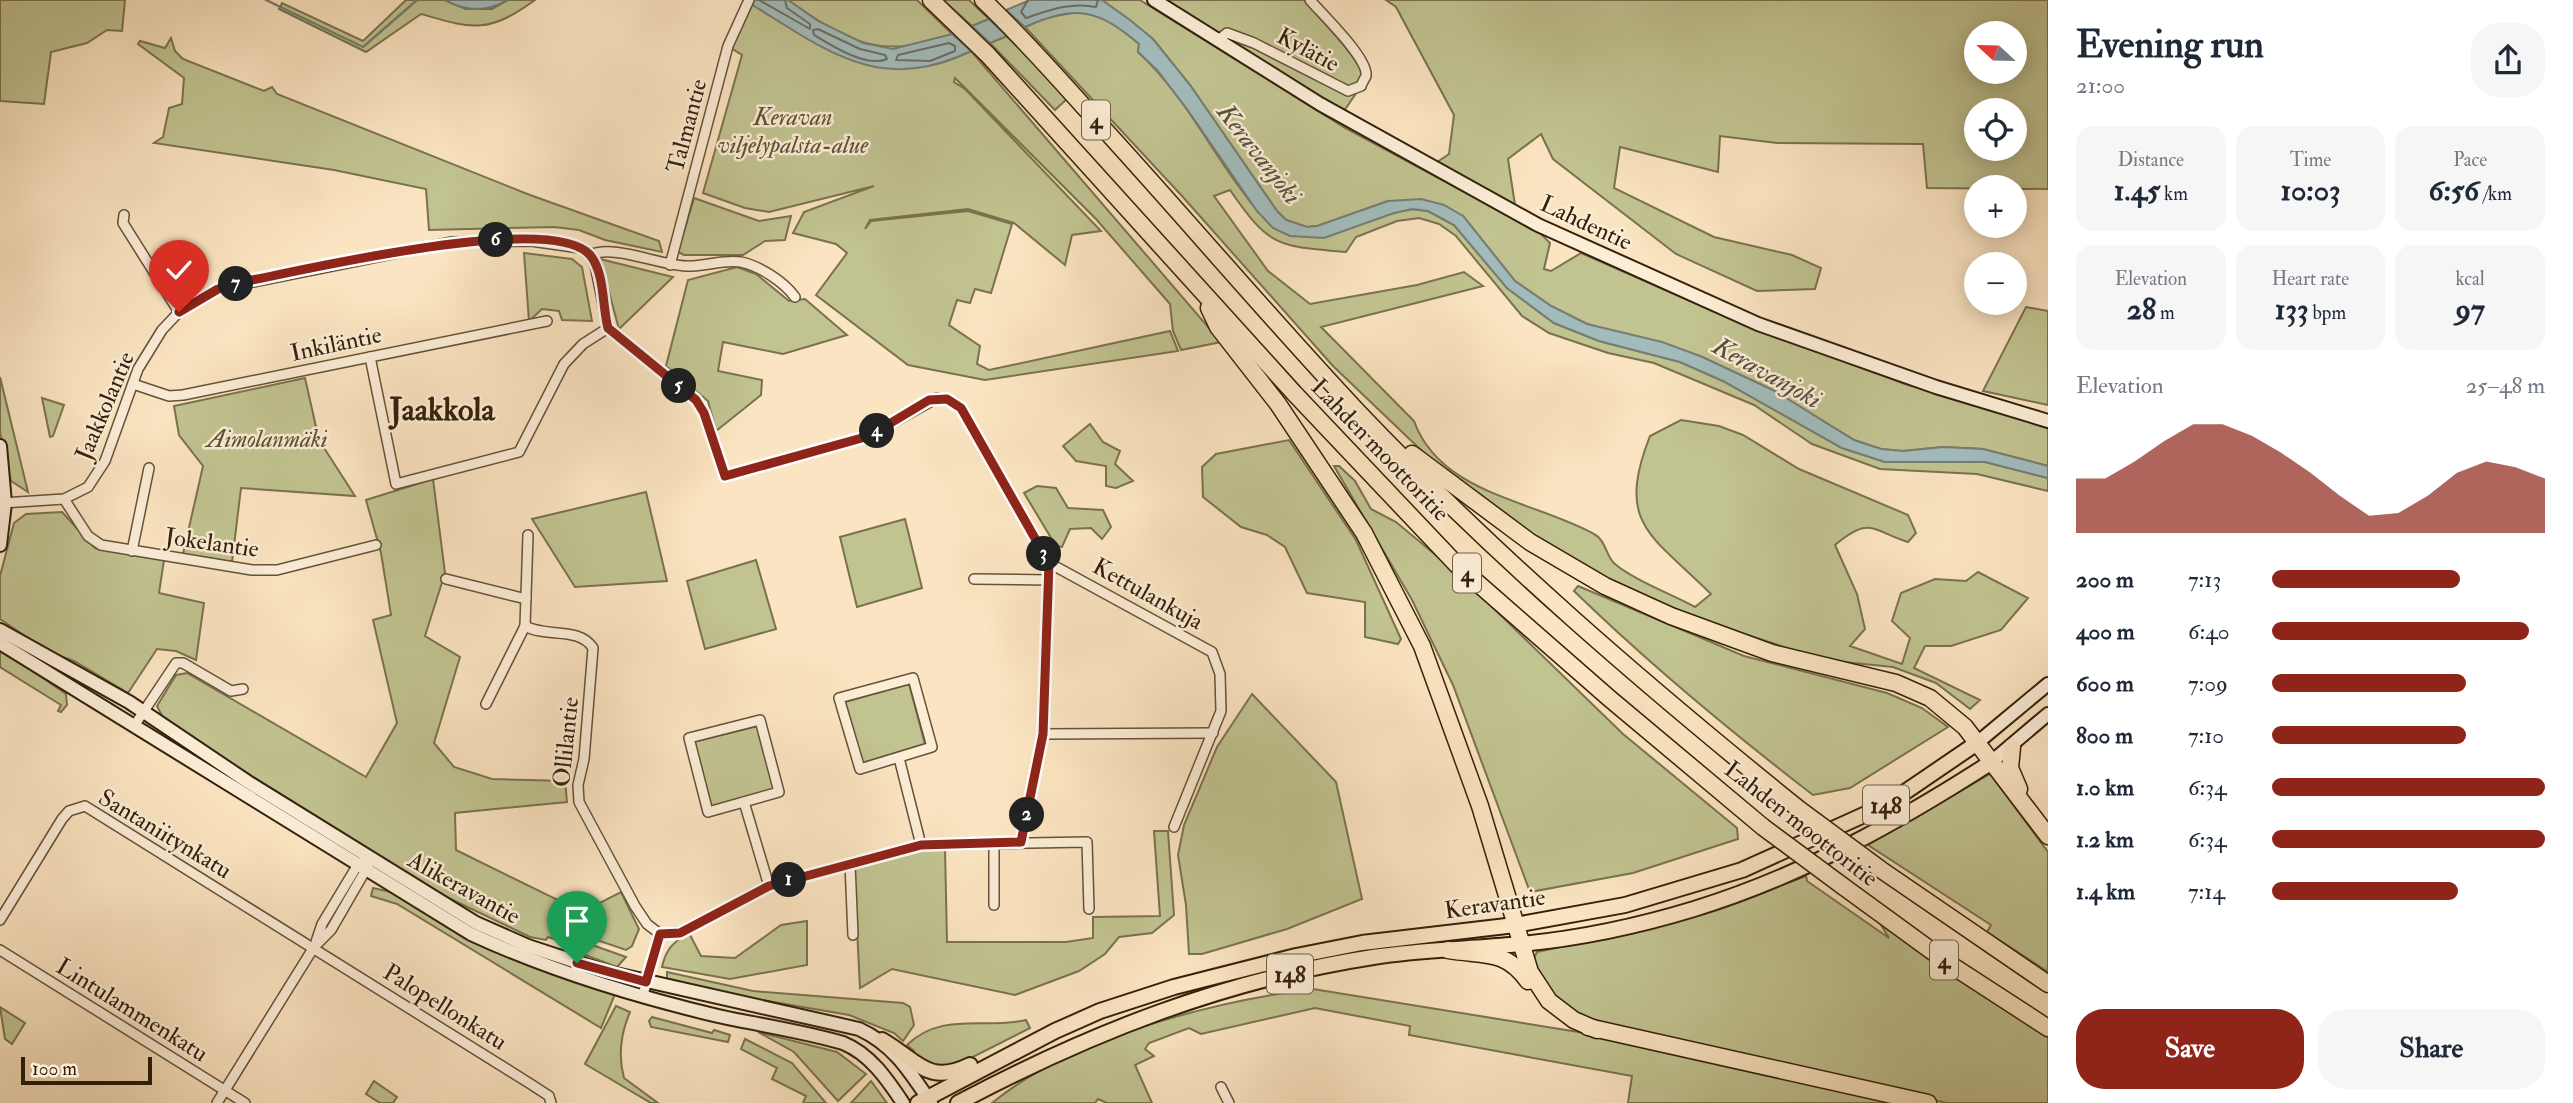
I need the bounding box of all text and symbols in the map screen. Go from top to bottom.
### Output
street label: Kylätie [1271,21,1345,79]
north arrow [1964,21,2026,84]
map controls [1964,21,2027,315]
text: Evening run [2076,21,2264,69]
button: share [2471,23,2545,97]
text: 21:00 [2076,71,2125,100]
street label: Talmantie [660,76,714,176]
water label: Keravanjoki [1209,96,1308,211]
button: locate [1964,98,2027,161]
road number: 4 [1082,100,1110,140]
park label: Keravan viljelypalsta-alue [718,102,869,161]
text: Distance [2118,148,2184,172]
text: Time [2290,148,2331,172]
text: Pace [2453,148,2487,172]
text: 1.45 [2114,172,2160,209]
text: 10:03 [2280,172,2341,209]
text: 6:56 [2428,172,2479,209]
button: + [1964,175,2027,238]
text: km [2160,182,2188,206]
text: /km [2479,182,2512,206]
street label: Lahdentie [1535,188,1637,258]
pin: 6 [478,222,514,258]
text: 6 [491,227,500,251]
pin [149,240,209,312]
icon: check [160,251,198,289]
button: − [1964,252,2027,315]
pin: 7 [218,266,254,302]
text: Elevation [2115,267,2187,291]
text: Heart rate [2272,267,2349,291]
text: kcal [2456,267,2485,291]
text: 7 [231,271,240,295]
text: 28 [2127,291,2156,328]
text: 133 [2275,291,2309,328]
text: 97 [2456,291,2485,328]
text: m [2156,301,2175,325]
text: bpm [2309,301,2346,325]
street label: Inkiläntie [288,319,384,369]
water label: Keravanjoki [1705,329,1827,416]
street label: Jaakkolantie [68,347,142,466]
pin: 5 [662,368,696,404]
text: Elevation [2076,371,2164,400]
text: 25–48 m [2466,371,2545,400]
street label: Lahden moottoritie [1304,372,1456,528]
text: 5 [674,373,683,397]
district label: Jaakkola [387,390,495,430]
pin: 4 [860,414,894,448]
text: 4 [871,418,882,442]
park label: Aimolanmäki [204,424,328,455]
street label: Jokelantie [162,521,261,565]
pin: 3 [1026,536,1062,572]
text: 3 [1040,541,1047,565]
street label: Kettulankuja [1087,551,1210,638]
road number: 4 [1453,554,1481,593]
text: 200 m [2076,565,2134,594]
text: 7:13 [2188,565,2221,594]
text: 400 m [2076,617,2135,646]
text: 6:40 [2188,617,2229,646]
text: 600 m [2076,669,2134,698]
text: 7:09 [2188,669,2228,698]
street label: Ollilantie [546,695,586,789]
text: 800 m [2076,721,2133,750]
text: 7:10 [2188,721,2224,750]
street label: Lahden moottoritie [1718,754,1884,894]
text: 1.0 km [2076,773,2134,802]
text: 6:34 [2188,773,2226,802]
street label: Santaniitynkatu [93,782,237,886]
road number: 148 [1863,786,1909,824]
pin: 2 [1010,798,1044,832]
text: 2 [1022,802,1031,826]
text: 1.2 km [2076,825,2134,854]
text: 6:34 [2188,825,2226,854]
street label: Alikeravantie [401,844,526,932]
pin: 1 [772,862,806,898]
text: 1 [785,867,792,891]
text: 1.4 km [2076,877,2135,906]
text: 7:14 [2188,877,2225,906]
street label: Keravantie [1443,882,1547,926]
pin [547,891,607,963]
icon: arrive [558,902,596,940]
road number: 4 [1930,940,1958,979]
street label: Lintulammenkatu [50,951,214,1069]
road number: 148 [1267,954,1313,993]
street label: Palopellonkatu [377,957,513,1057]
button: Save [2076,1009,2304,1089]
button: Share [2318,1009,2545,1089]
scale bar [21,1054,152,1086]
text: 100 m [32,1057,77,1081]

